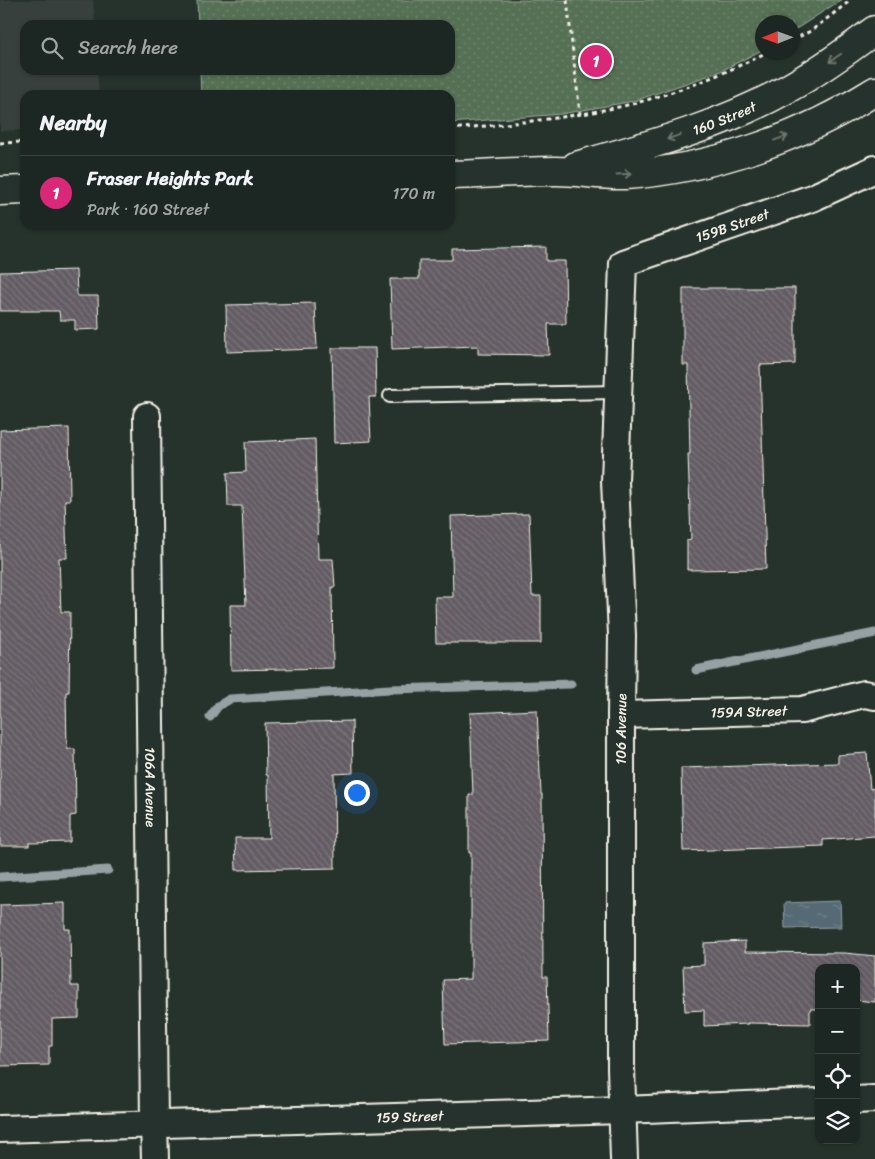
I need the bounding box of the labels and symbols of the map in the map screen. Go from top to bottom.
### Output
north arrow [755,15,800,60]
pin: 1 [580,42,612,80]
one-way arrow [829,53,843,63]
street label: 160 Street [689,93,762,142]
one-way arrow [667,133,682,142]
one-way arrow [773,133,789,142]
one-way arrow [615,170,631,179]
street label: 159B Street [692,201,774,250]
street label: 106 Avenue [608,693,634,765]
street label: 159A Street [710,698,789,725]
street label: 106A Avenue [138,747,164,828]
your location [344,780,370,806]
street label: 159 Street [376,1103,445,1130]

